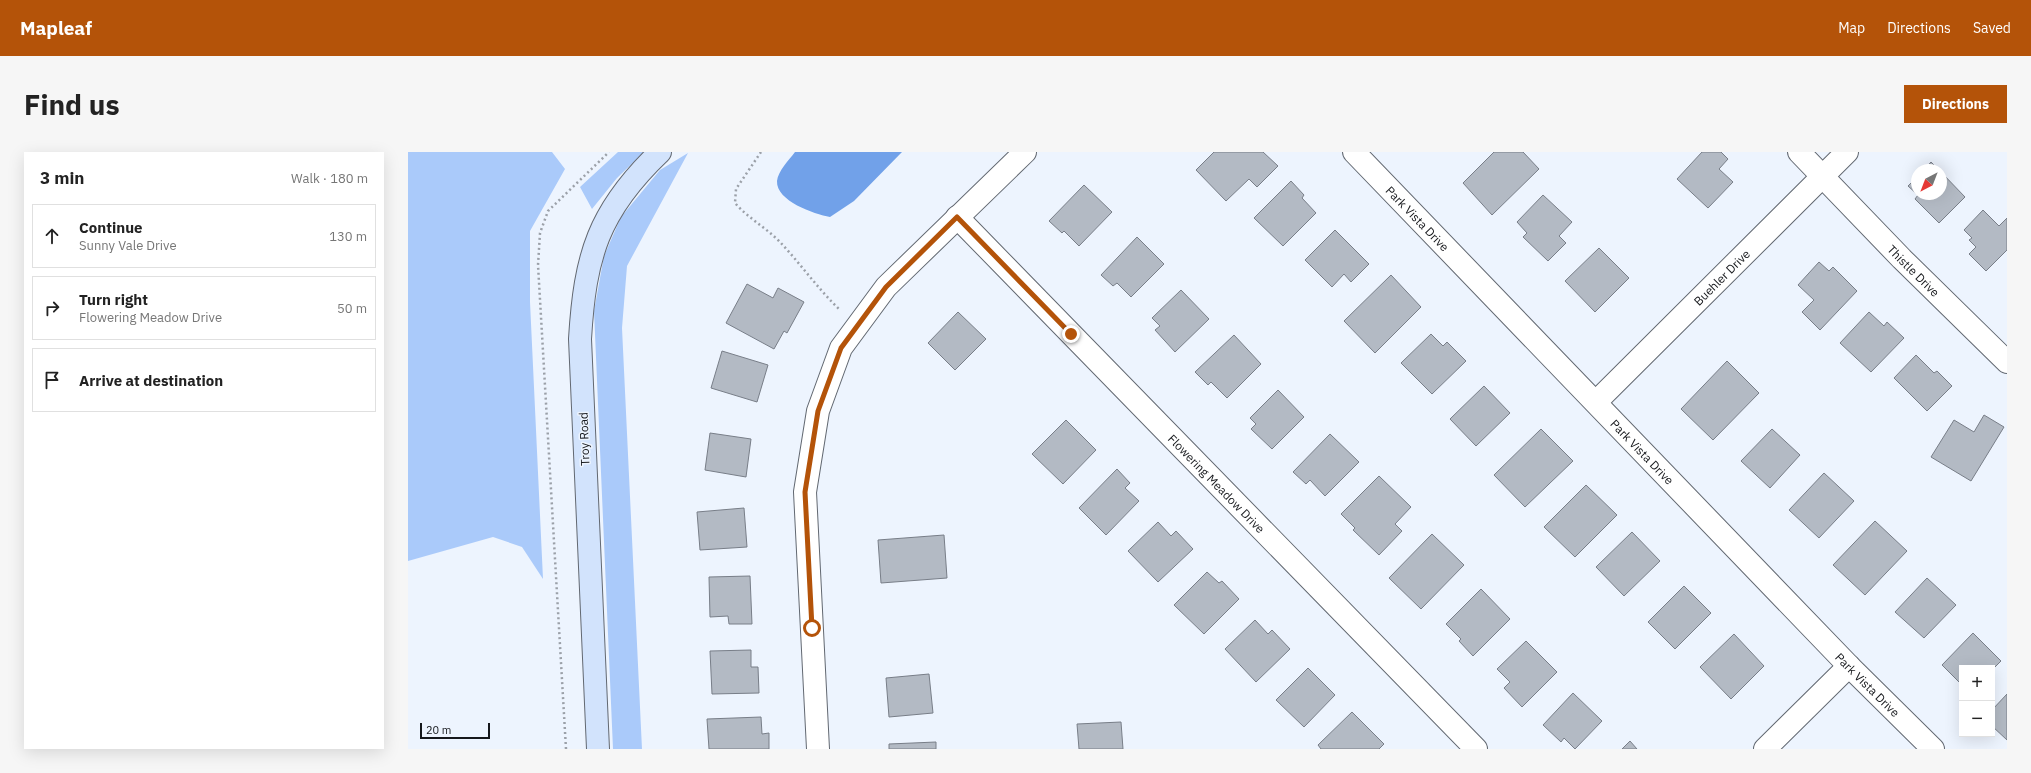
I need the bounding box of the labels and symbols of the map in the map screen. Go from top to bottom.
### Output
north arrow [1911,164,1947,200]
street label: Park Vista Drive [1383,183,1453,254]
street label: Thistle Drive [1885,241,1943,300]
street label: Buehler Drive [1690,246,1753,308]
route end [1062,325,1080,343]
street label: Troy Road [576,412,592,466]
street label: Park Vista Drive [1608,416,1678,488]
street label: Flowering Meadow Drive [1165,431,1269,536]
route start [803,619,821,637]
street label: Park Vista Drive [1833,649,1903,720]
scale bar [420,721,490,740]

